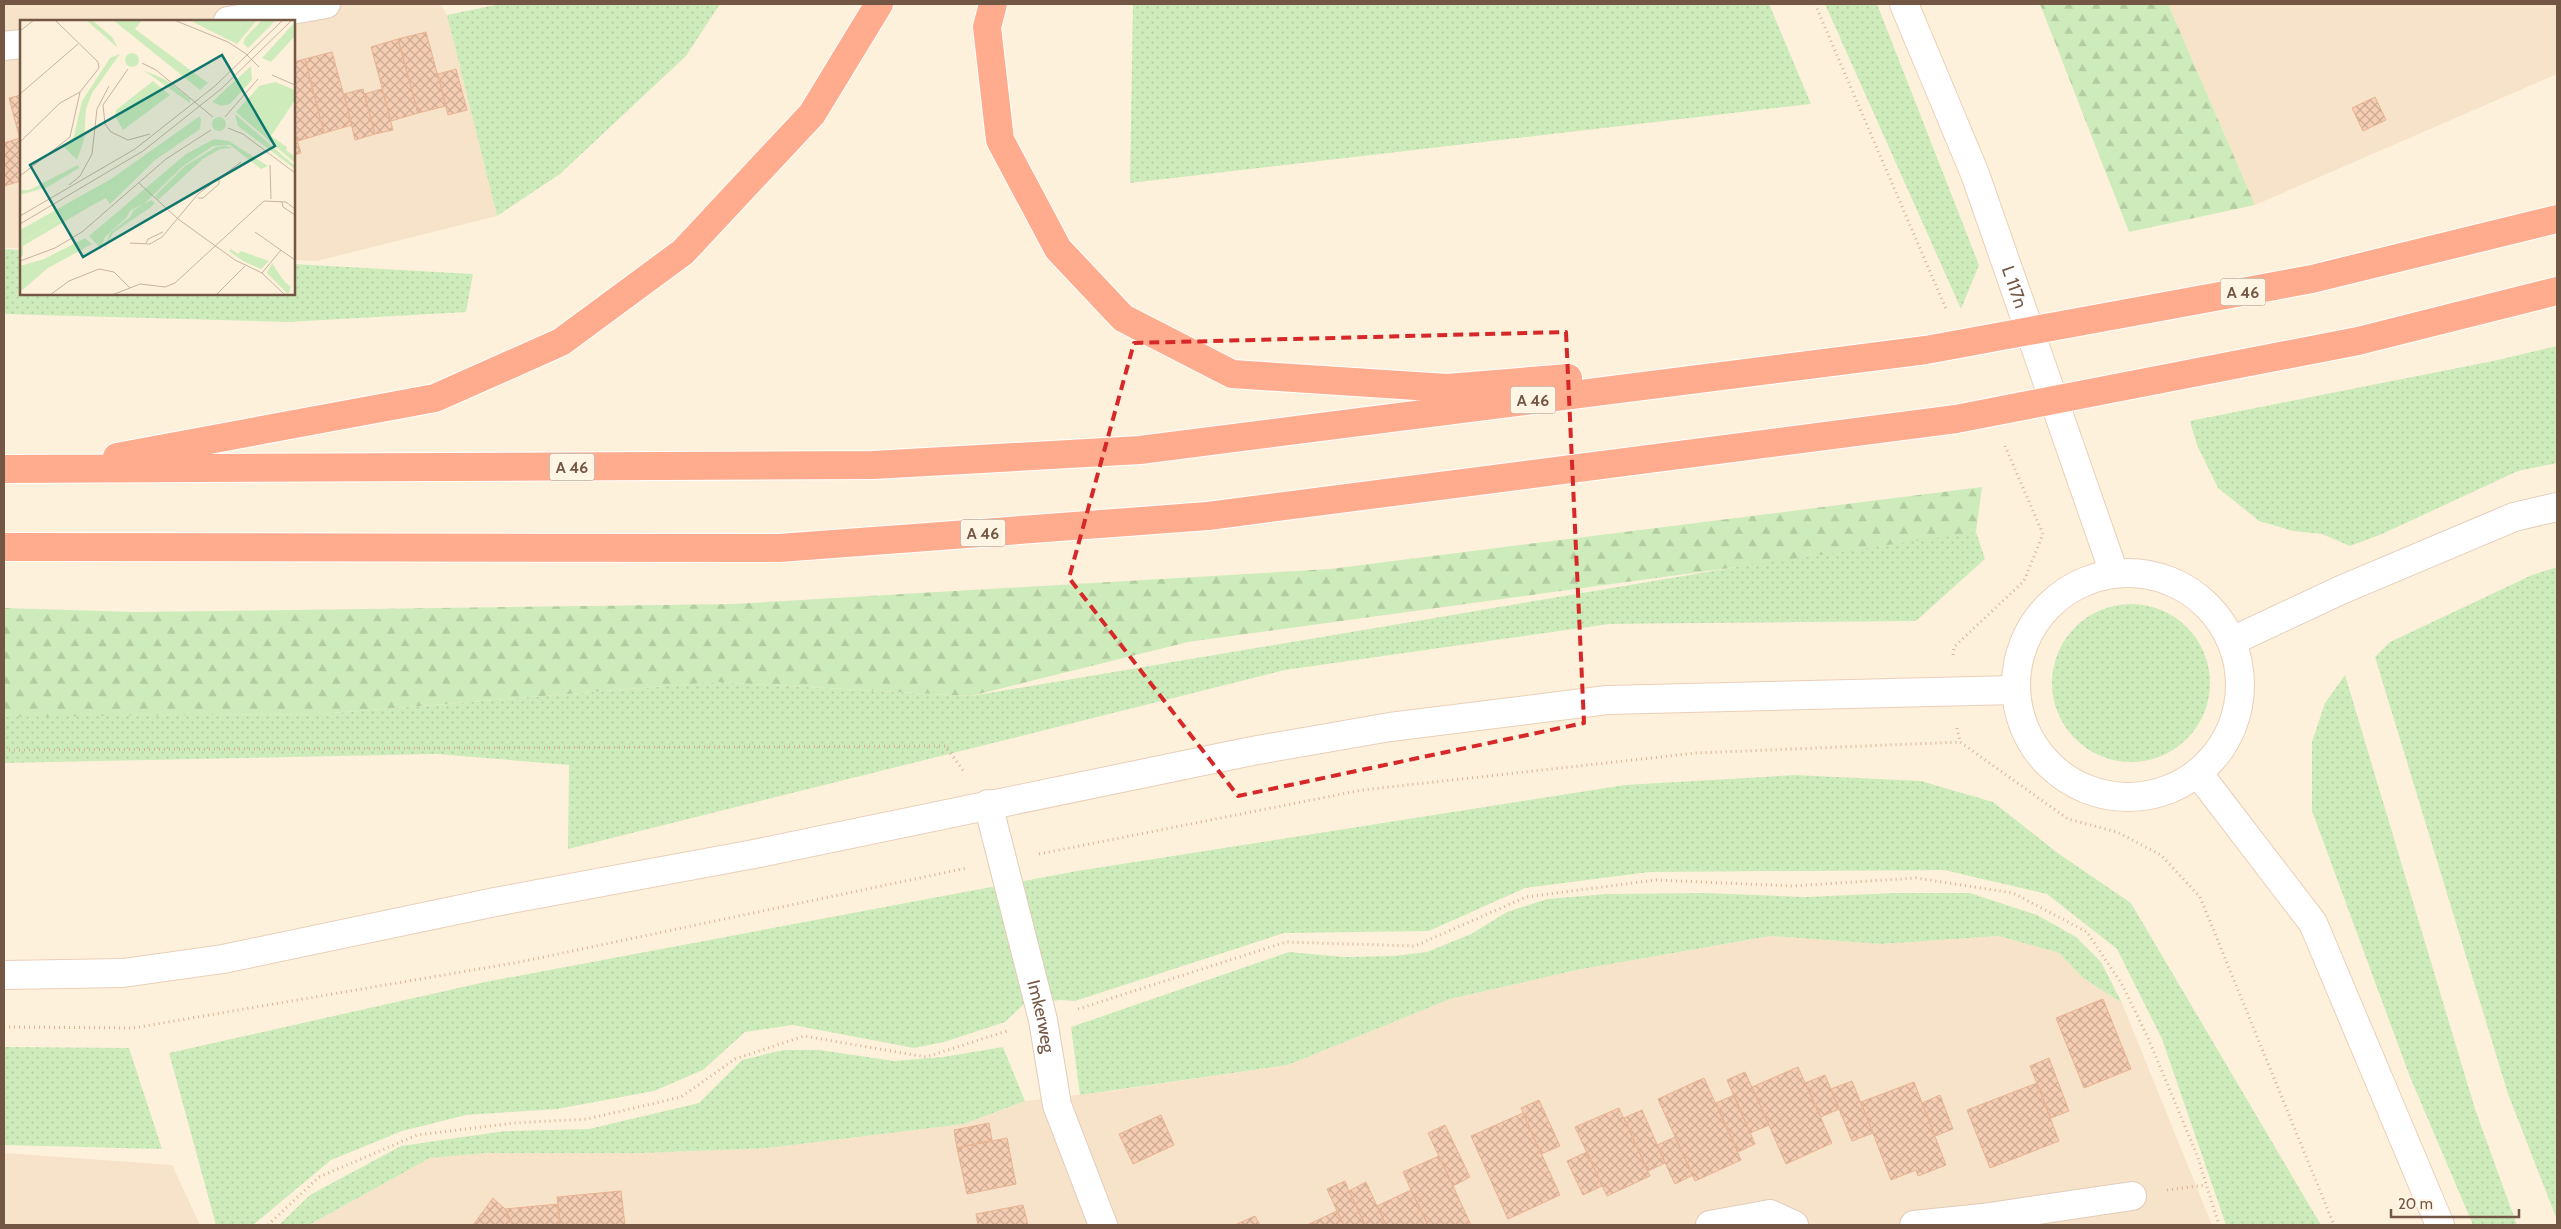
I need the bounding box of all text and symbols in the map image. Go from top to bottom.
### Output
inset map [20,20,295,295]
street label: L 117n [1997,263,2032,311]
road number: A 46 [2220,278,2266,306]
road number: A 46 [1510,386,1556,414]
road number: A 46 [550,454,594,481]
road number: A 46 [960,520,1006,546]
street label: Imkerweg [1022,978,1059,1055]
scale bar [2391,1186,2518,1218]
text: 20 m [2398,1195,2433,1213]

